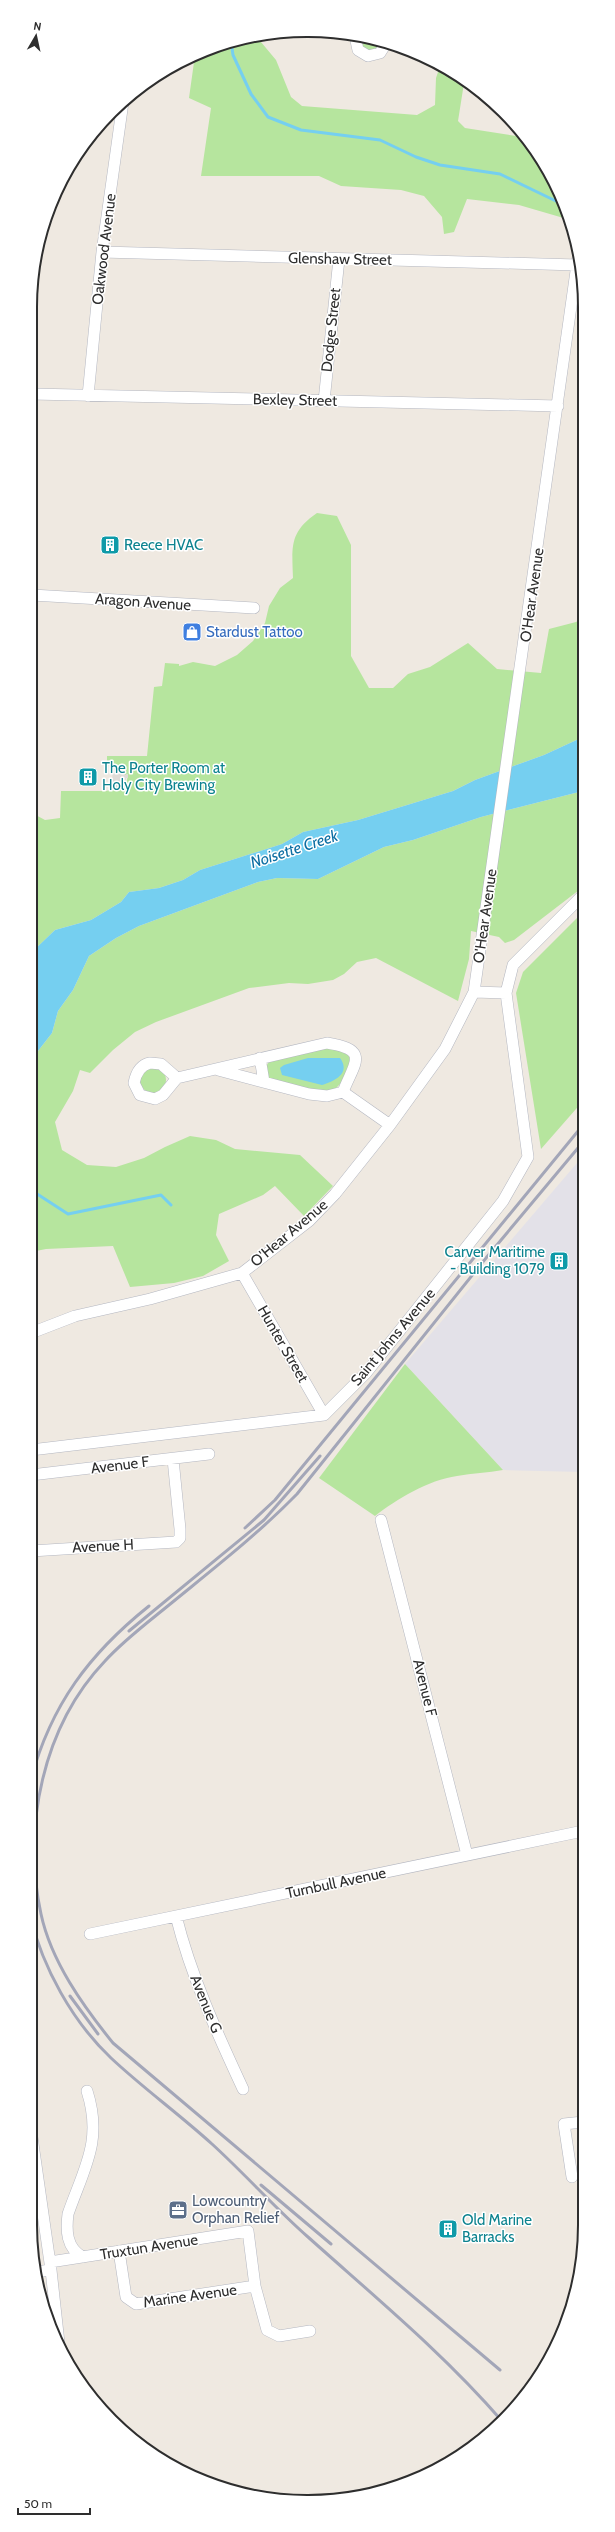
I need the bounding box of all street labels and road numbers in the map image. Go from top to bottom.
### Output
street label: Oakwood Avenue [88,192,120,306]
street label: Glenshaw Street [288,249,392,269]
street label: Dodge Street [318,287,344,373]
street label: Bexley Street [253,390,337,410]
street label: O'Hear Avenue [516,546,548,643]
street label: Aragon Avenue [94,590,192,614]
street label: O'Hear Avenue [469,867,501,964]
street label: O'Hear Avenue [247,1195,331,1270]
street label: Saint Johns Avenue [347,1284,439,1389]
street label: Hunter Street [254,1302,312,1386]
street label: Avenue F [90,1452,150,1478]
street label: Avenue H [72,1535,134,1557]
street label: Avenue F [409,1657,441,1719]
street label: Turnbull Avenue [284,1864,388,1902]
street label: Avenue G [186,1972,226,2036]
street label: Truxtun Avenue [99,2230,199,2264]
street label: Marine Avenue [142,2280,238,2311]

